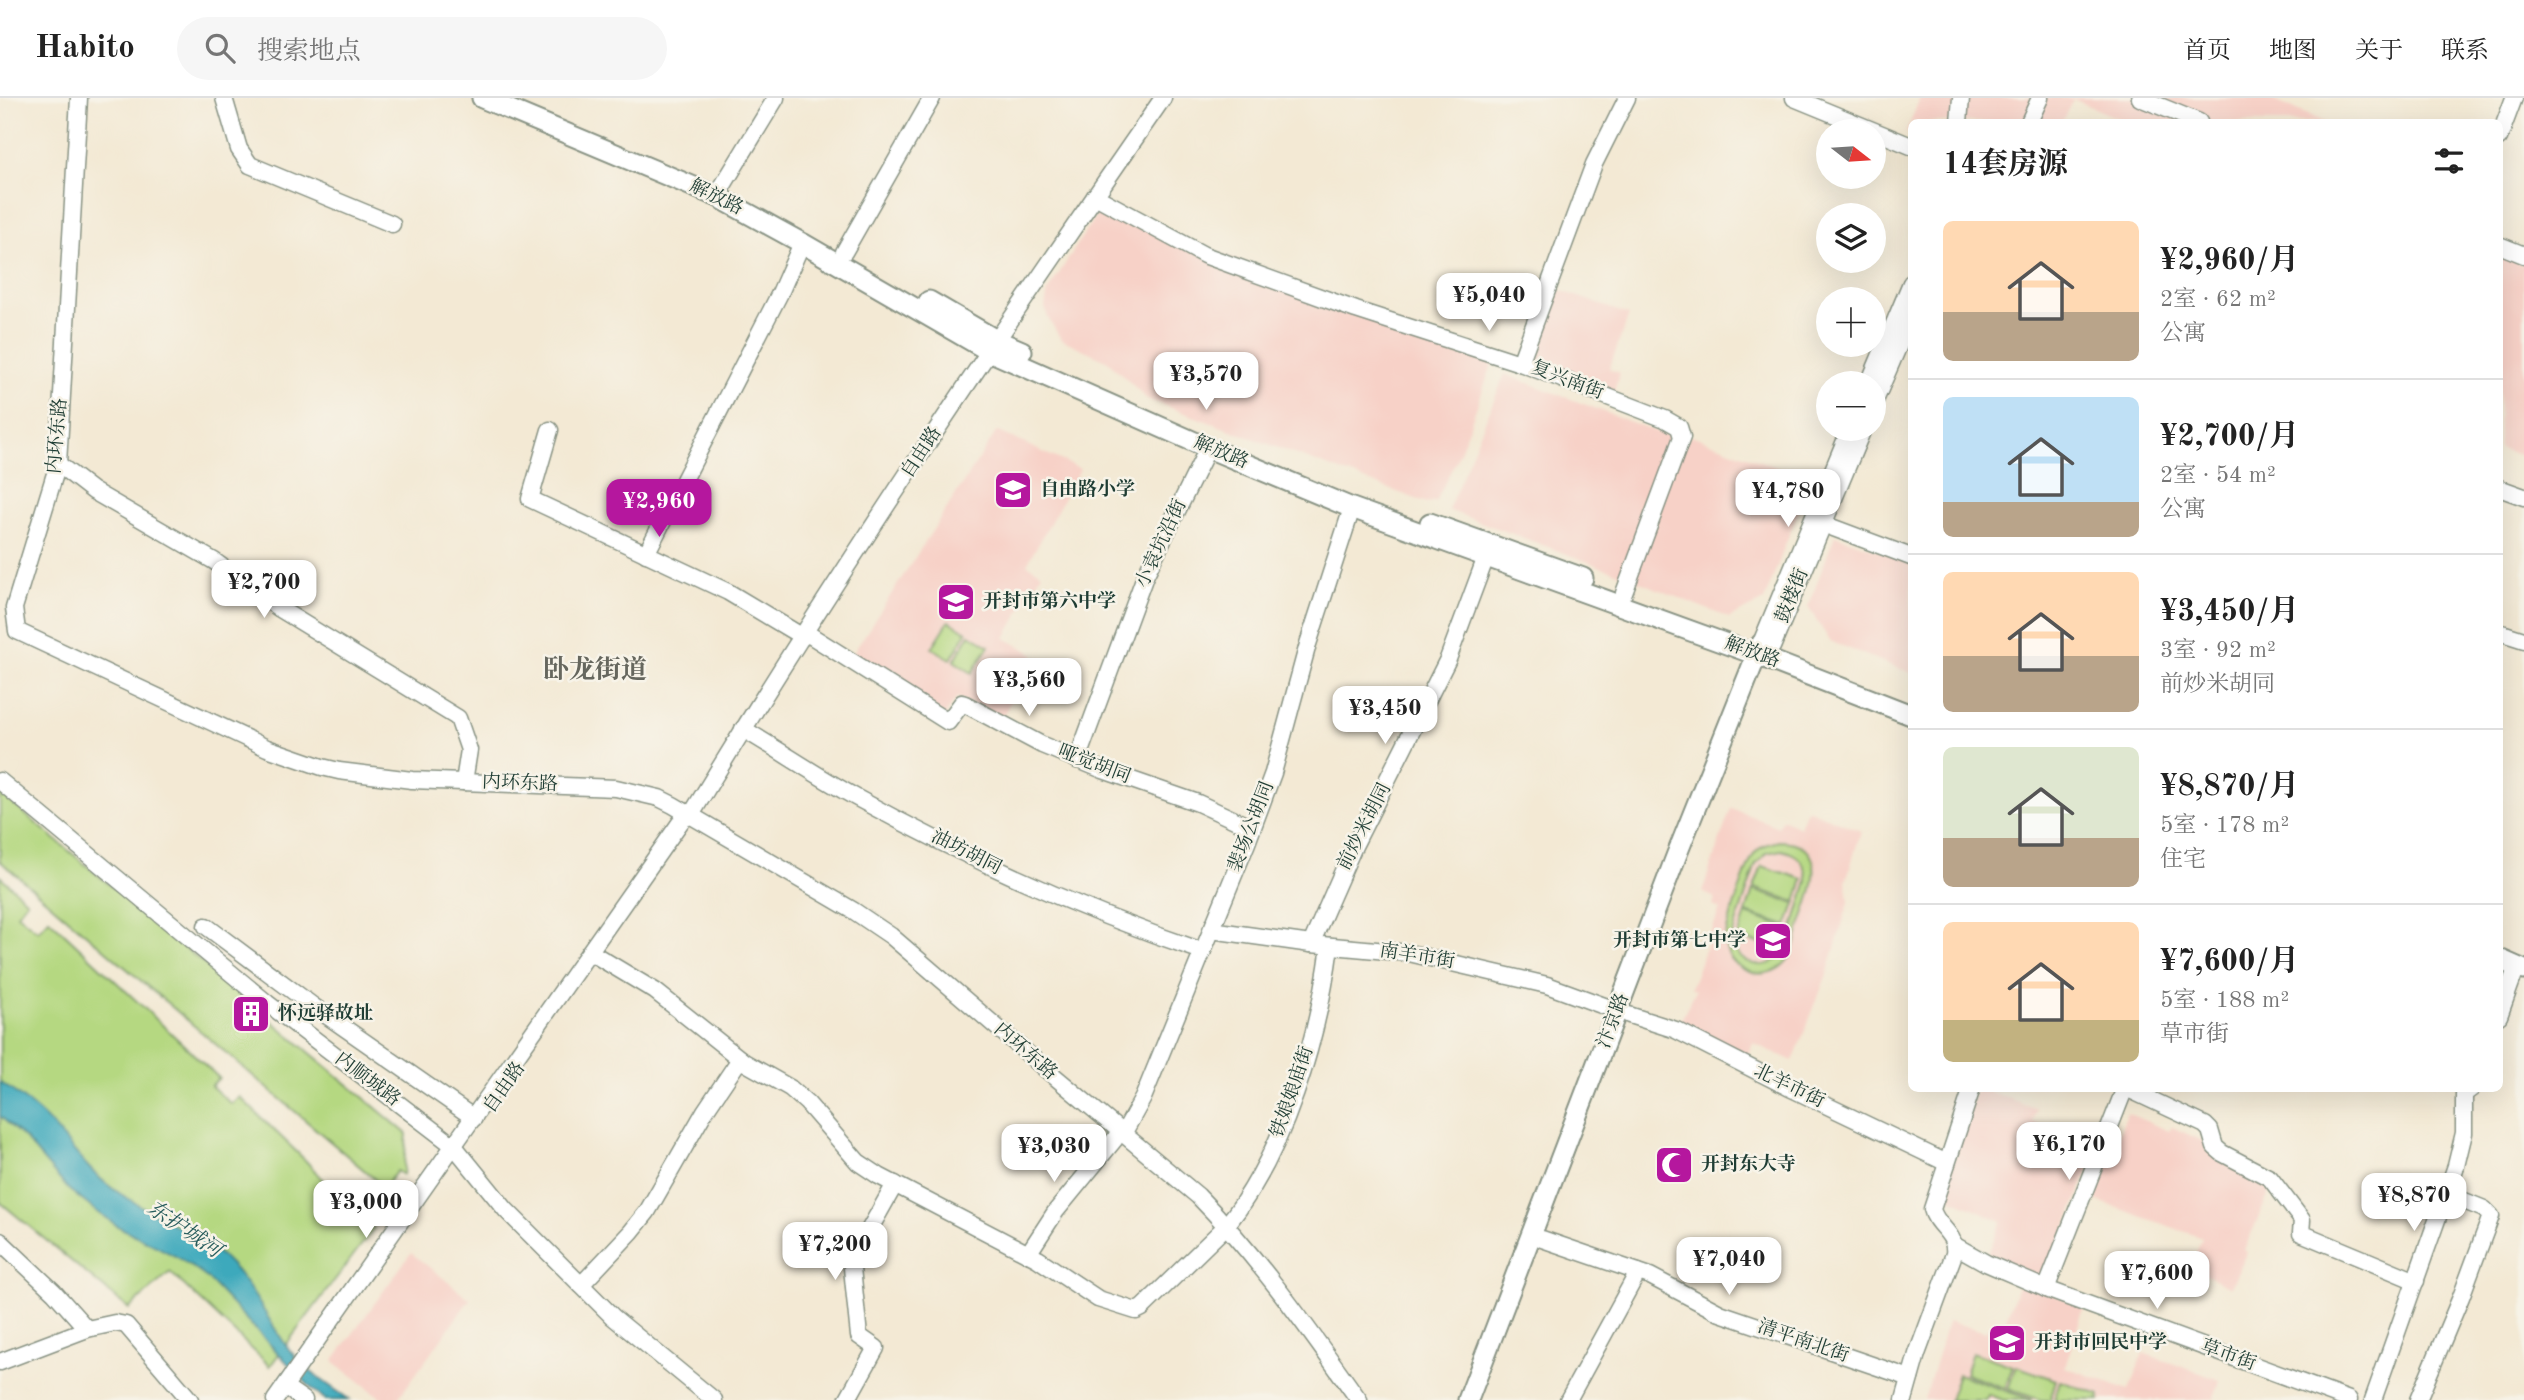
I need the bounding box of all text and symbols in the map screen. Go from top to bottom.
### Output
search box [177,17,667,80]
icon: search [201,29,239,67]
text: Habito [35,32,135,65]
text: 搜索地点 [257,39,361,65]
text: 首页 [2183,40,2231,64]
text: 地图 [2269,40,2317,64]
text: 关于 [2355,40,2403,64]
text: 联系 [2441,40,2489,64]
north arrow [1816,119,1886,189]
map controls [1816,119,1886,441]
icon: filters [2430,142,2468,180]
text: 14套房源 [1943,150,2068,180]
street label: 解放路 [686,175,747,219]
button: layers [1816,203,1886,273]
text: ¥2,960/月 [2160,246,2299,276]
icon: home [1999,249,2083,333]
pin: ¥5,040 [1432,274,1546,333]
text: ¥5,040 [1452,284,1526,307]
button: + [1816,287,1886,357]
text: 2室 · 62 m² [2160,288,2276,311]
text: 公寓 [2160,322,2206,345]
pin: ¥3,570 [1149,352,1263,412]
street label: 复兴南街 [1528,356,1607,403]
text: ¥3,570 [1169,363,1243,386]
button: − [1816,371,1886,441]
street label: 内环东路 [43,397,71,475]
text: ¥2,700/月 [2160,422,2299,452]
street label: 自由路 [897,423,945,482]
icon: home [1999,425,2083,509]
street label: 解放路 [1191,431,1252,473]
text: 2室 · 54 m² [2160,464,2276,487]
school or university icon: 自由路小学 [992,469,1034,511]
pin: ¥4,780 [1731,470,1845,529]
place label: 自由路小学 [1040,478,1135,500]
pin: ¥2,960 [602,480,716,539]
text: ¥4,780 [1751,480,1825,503]
text: ¥2,960 [622,490,696,513]
street label: 小袁坑沿街 [1131,496,1191,591]
text: 公寓 [2160,498,2206,521]
pin: ¥2,700 [207,560,321,620]
street label: 鼓楼街 [1771,565,1812,626]
text: ¥2,700 [227,571,301,594]
school or university icon: 开封市第六中学 [935,581,977,623]
place label: 开封市第六中学 [983,590,1116,612]
text: ¥3,450/月 [2160,597,2299,627]
icon: home [1999,600,2083,684]
street label: 解放路 [1722,632,1783,672]
text: 3室 · 92 m² [2160,639,2276,662]
district label: 卧龙街道 [543,655,647,684]
pin: ¥3,560 [972,658,1086,718]
text: ¥3,560 [992,669,1066,692]
text: 前炒米胡同 [2160,673,2275,696]
pin: ¥3,450 [1328,686,1442,746]
text: ¥3,450 [1348,697,1422,720]
street label: 哑觉胡同 [1055,740,1134,787]
street label: 内环东路 [482,771,558,795]
text: ¥8,870/月 [2160,772,2299,802]
icon: home [1999,775,2083,859]
street label: 裴场公胡同 [1224,779,1278,875]
street label: 前炒米胡同 [1333,779,1395,874]
text: 5室 · 178 m² [2160,814,2289,837]
street label: 油坊胡同 [928,825,1005,879]
text: 住宅 [2160,848,2206,871]
school or university icon: 开封市第七中学 [1752,920,1794,962]
place label: 开封市第七中学 [1613,929,1746,951]
street label: 南羊市街 [1378,939,1456,972]
text: ¥7,600/月 [2160,947,2299,977]
icon: home [1999,950,2083,1034]
text: 5室 · 188 m² [2160,989,2289,1012]
street label: 汴京路 [1592,990,1633,1051]
building icon: 怀远驿故址 [230,993,272,1035]
place label: 怀远驿故址 [278,1002,373,1024]
street label: 内环东路 [990,1018,1061,1084]
text: 草市街 [2160,1023,2229,1046]
street label: 铁娘娘庙街 [1266,1043,1317,1140]
street label: 内顺城路 [331,1048,404,1110]
street label: 自由路 [479,1058,529,1117]
street label: 北羊市街 [1751,1059,1829,1112]
pin: ¥6,170 [2012,1122,2126,1182]
pin: ¥3,030 [997,1124,1111,1184]
text: ¥6,170 [2032,1133,2106,1156]
text: ¥3,030 [1017,1135,1091,1158]
mosque icon: 开封东大寺 [1653,1144,1695,1186]
place label: 开封东大寺 [1701,1153,1796,1175]
pin: ¥8,870 [2357,1174,2471,1233]
pin: ¥3,000 [309,1180,423,1240]
text: ¥8,870 [2377,1184,2451,1207]
text: ¥3,000 [329,1191,403,1214]
water label: 东护城河 [143,1196,229,1264]
pin: ¥7,200 [778,1222,892,1282]
text: ¥7,200 [798,1233,872,1256]
pin: ¥7,040 [1672,1238,1786,1297]
text: ¥7,040 [1692,1248,1766,1271]
pin: ¥7,600 [2100,1252,2214,1311]
text: ¥7,600 [2120,1262,2194,1285]
street label: 清平南北街 [1755,1315,1852,1366]
school or university icon: 开封市回民中学 [1986,1322,2028,1364]
place label: 开封市回民中学 [2034,1331,2167,1353]
street label: 草市街 [2198,1335,2259,1375]

